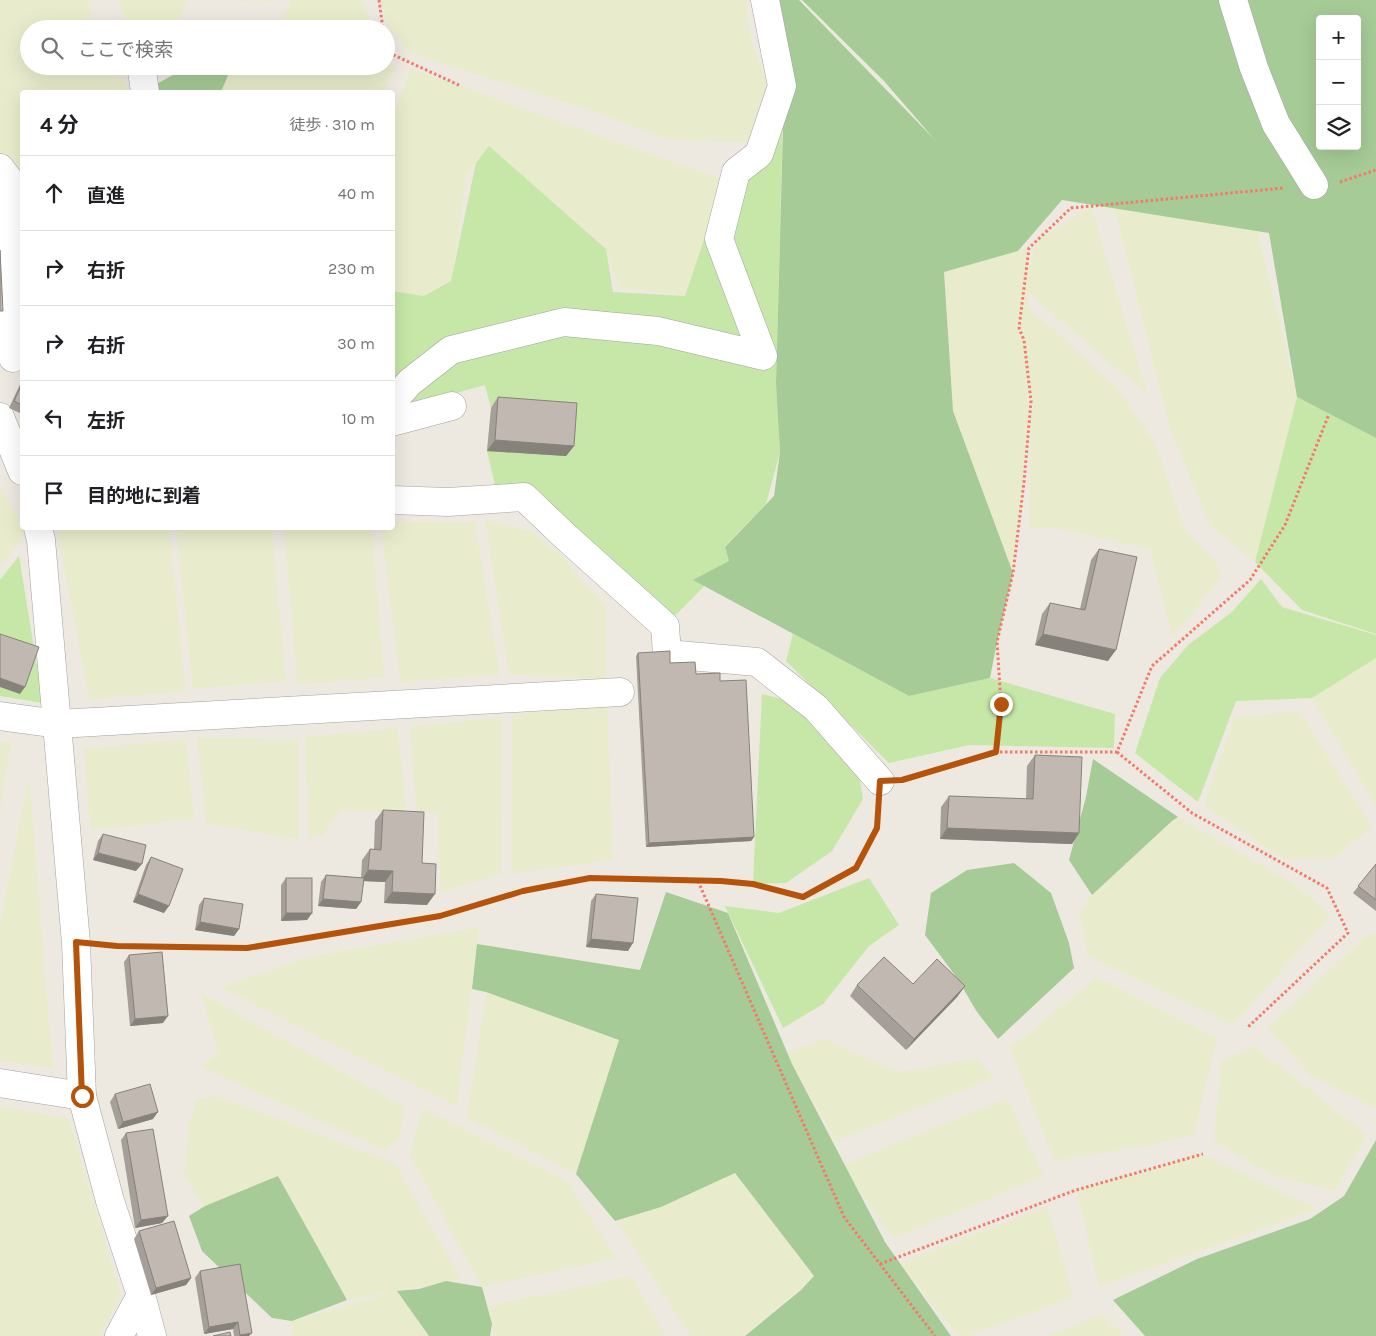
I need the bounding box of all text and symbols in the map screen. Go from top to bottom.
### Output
map controls [1316,15,1361,150]
button: + [1316,15,1361,60]
search box [20,20,395,75]
icon: search [38,34,66,62]
text: ここで検索 [78,39,173,61]
button: − [1316,60,1361,105]
button: layers [1316,105,1361,150]
text: 4 分 [40,113,79,137]
text: 徒歩 · 310 m [290,115,375,134]
icon: ahead [40,179,68,207]
text: 40 m [338,184,375,203]
text: 直進 [87,185,125,207]
icon: right [40,254,68,282]
text: 230 m [328,259,375,278]
text: 右折 [87,260,125,282]
icon: right [40,329,68,357]
text: 30 m [337,334,375,353]
text: 右折 [87,335,125,357]
icon: left [40,404,68,432]
text: 10 m [341,409,375,428]
text: 左折 [87,410,125,432]
icon: arrive [40,479,68,507]
text: 目的地に到着 [87,485,201,507]
route end [990,693,1013,716]
route start [71,1085,94,1108]

